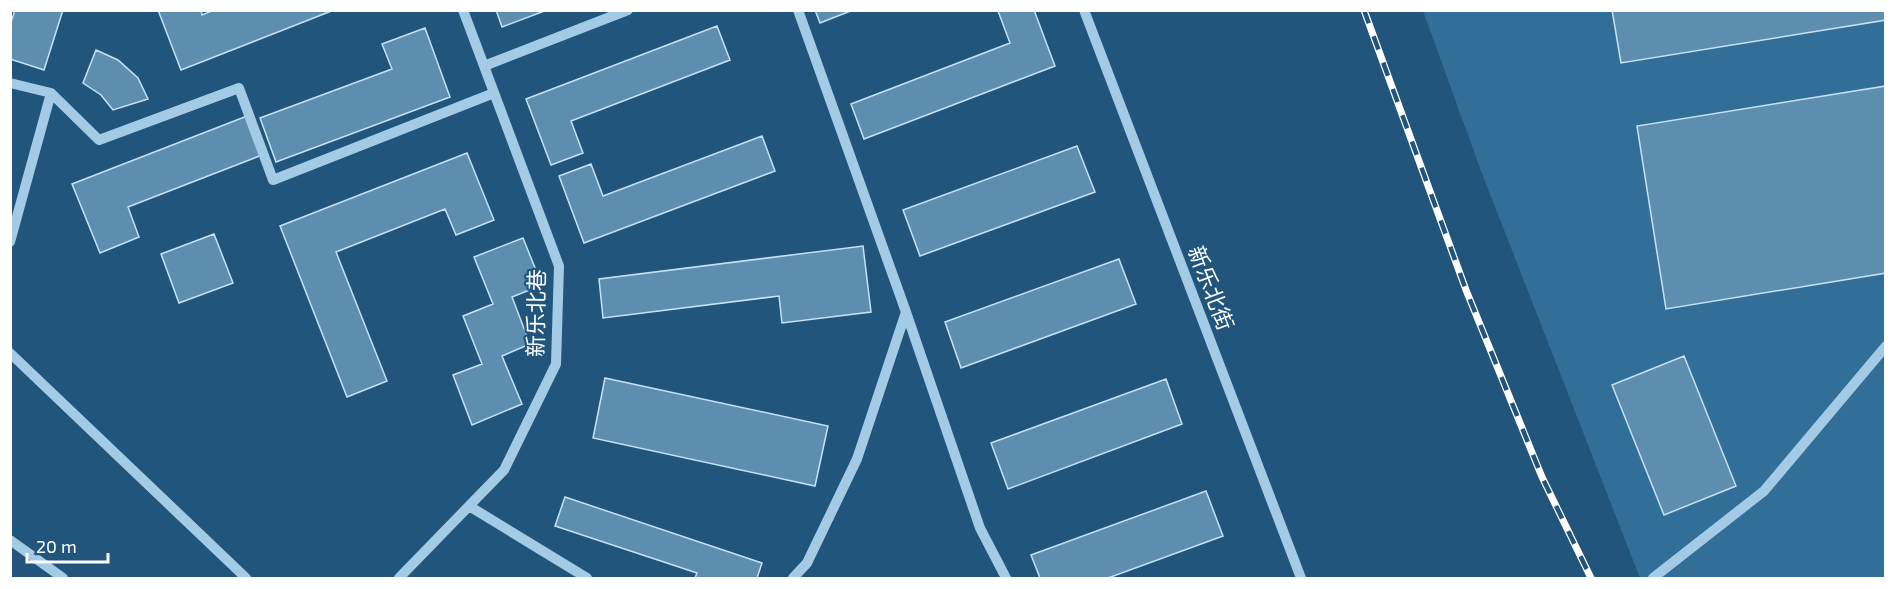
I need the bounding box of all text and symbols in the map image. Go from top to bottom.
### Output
street label: 新乐北街 [1184,242,1240,333]
street label: 新乐北巷 [521,269,549,357]
scale bar [27,526,108,564]
text: 20 m [36,535,77,557]

